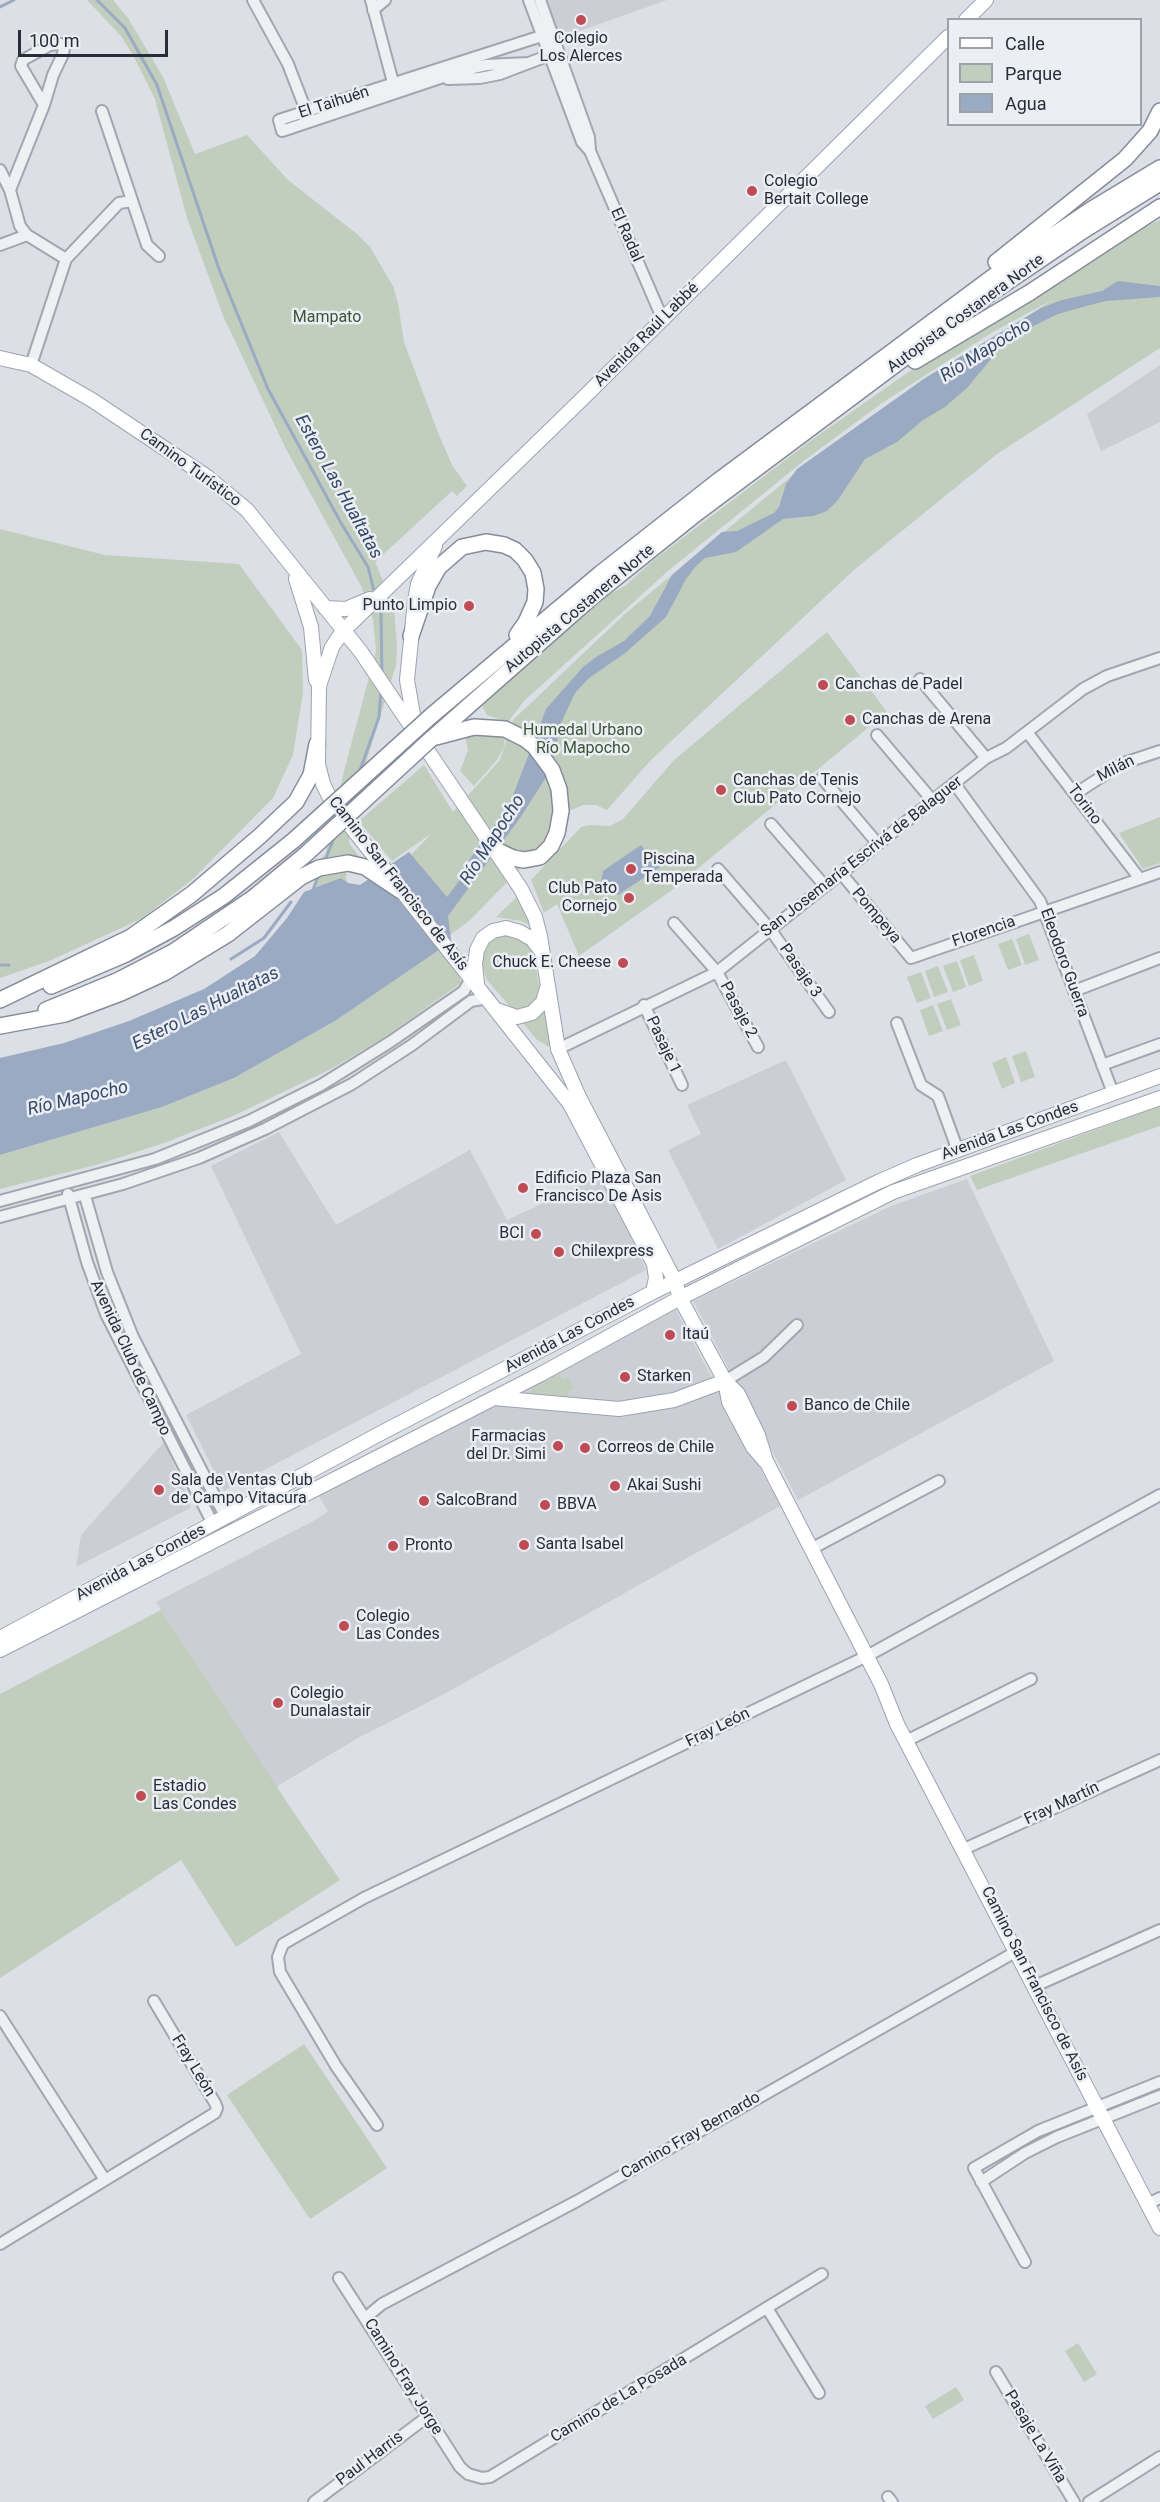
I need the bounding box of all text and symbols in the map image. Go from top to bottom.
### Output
marker: Colegio Los Alerces [574,13,588,27]
scale bar [21,18,171,56]
legend [947,18,1142,126]
place label: Colegio Los Alerces [539,29,623,67]
text: 100 m [29,30,80,51]
text: Calle [1005,33,1045,54]
text: Parque [1005,63,1062,84]
street label: El Taihuén [296,83,372,123]
text: Agua [1005,93,1047,114]
place label: Colegio Bertait College [764,172,869,210]
marker: Colegio Bertait College [745,184,759,198]
street label: El Radal [606,205,646,265]
street label: Autopista Costanera Norte [884,251,1048,377]
street label: Avenida Raúl Labbé [591,279,703,391]
park label: Mampato [293,308,361,328]
water label: Río Mapocho [937,315,1035,387]
water label: Estero Las Hualtatas [289,411,387,563]
street label: Camino Turístico [135,425,245,511]
street label: Autopista Costanera Norte [501,541,659,677]
place label: Punto Limpio [363,596,457,616]
marker: Punto Limpio [462,599,476,613]
place label: Canchas de Padel [835,675,963,695]
marker: Canchas de Padel [816,678,830,692]
place label: Canchas de Arena [862,710,991,730]
marker: Canchas de Arena [843,713,857,727]
park label: Humedal Urbano Río Mapocho [523,721,643,759]
street label: Milán [1094,752,1138,786]
place label: Canchas de Tenis Club Pato Cornejo [733,771,861,809]
street label: San Josemaría Escrivá de Balaguer [757,772,967,942]
street label: Torino [1063,781,1105,829]
marker: Canchas de Tenis Club Pato Cornejo [714,783,728,797]
water label: Río Mapocho [456,791,530,889]
street label: Camino San Francisco de Asís [324,793,472,975]
place label: Piscina Temperada [643,850,723,888]
marker: Piscina Temperada [624,862,638,876]
place label: Club Pato Cornejo [548,879,617,917]
street label: Pompeya [847,884,905,948]
marker: Club Pato Cornejo [622,891,636,905]
street label: Eleodoro Guerra [1035,906,1093,1020]
street label: Florencia [950,912,1018,952]
street label: Pasaje 3 [775,941,825,1001]
place label: Chuck E. Cheese [492,953,611,973]
marker: Chuck E. Cheese [616,956,630,970]
water label: Estero Las Hualtatas [129,963,283,1055]
street label: Pasaje 2 [715,979,761,1041]
street label: Pasaje 1 [641,1013,685,1077]
water label: Río Mapocho [26,1077,130,1121]
street label: Avenida Las Condes [939,1097,1081,1165]
place label: Edificio Plaza San Francisco De Asis [535,1169,662,1207]
marker: Edificio Plaza San Francisco De Asis [516,1181,530,1195]
place label: BCI [499,1224,524,1244]
marker: BCI [529,1227,543,1241]
place label: Chilexpress [571,1242,654,1262]
marker: Chilexpress [552,1245,566,1259]
street label: Avenida Club de Campo [86,1277,174,1439]
street label: Avenida Las Condes [502,1293,638,1377]
place label: Itaú [682,1325,709,1345]
marker: Itaú [663,1328,677,1342]
place label: Starken [637,1367,691,1387]
marker: Starken [618,1370,632,1384]
place label: Banco de Chile [804,1396,910,1416]
marker: Banco de Chile [785,1399,799,1413]
place label: Farmacias del Dr. Simi [466,1427,546,1465]
place label: Correos de Chile [597,1438,714,1458]
marker: Farmacias del Dr. Simi [551,1439,565,1453]
marker: Correos de Chile [578,1441,592,1455]
place label: Sala de Ventas Club de Campo Vitacura [171,1471,313,1509]
place label: Akai Sushi [627,1476,701,1496]
marker: Akai Sushi [608,1479,622,1493]
marker: Sala de Ventas Club de Campo Vitacura [152,1483,166,1497]
place label: SalcoBrand [436,1491,517,1511]
marker: SalcoBrand [417,1494,431,1508]
place label: BBVA [557,1495,597,1515]
marker: BBVA [538,1498,552,1512]
street label: Avenida Las Condes [73,1521,209,1605]
place label: Santa Isabel [536,1535,624,1555]
place label: Pronto [405,1536,453,1556]
marker: Santa Isabel [517,1538,531,1552]
marker: Pronto [386,1539,400,1553]
place label: Colegio Las Condes [356,1607,440,1645]
marker: Colegio Las Condes [337,1619,351,1633]
place label: Colegio Dunalastair [290,1684,371,1722]
marker: Colegio Dunalastair [271,1696,285,1710]
street label: Fray León [683,1704,753,1752]
place label: Estadio Las Condes [153,1777,237,1815]
street label: Fray Martín [1022,1778,1102,1830]
marker: Estadio Las Condes [134,1789,148,1803]
street label: Camino San Francisco de Asís [976,1884,1092,2084]
street label: Fray León [167,2032,219,2100]
street label: Camino Fray Bernardo [618,2088,764,2184]
street label: Camino Fray Jorge [359,2315,447,2439]
street label: Camino de La Posada [547,2351,691,2447]
street label: Pasaje La Viña [1000,2387,1070,2487]
street label: Paul Harris [333,2428,407,2490]

